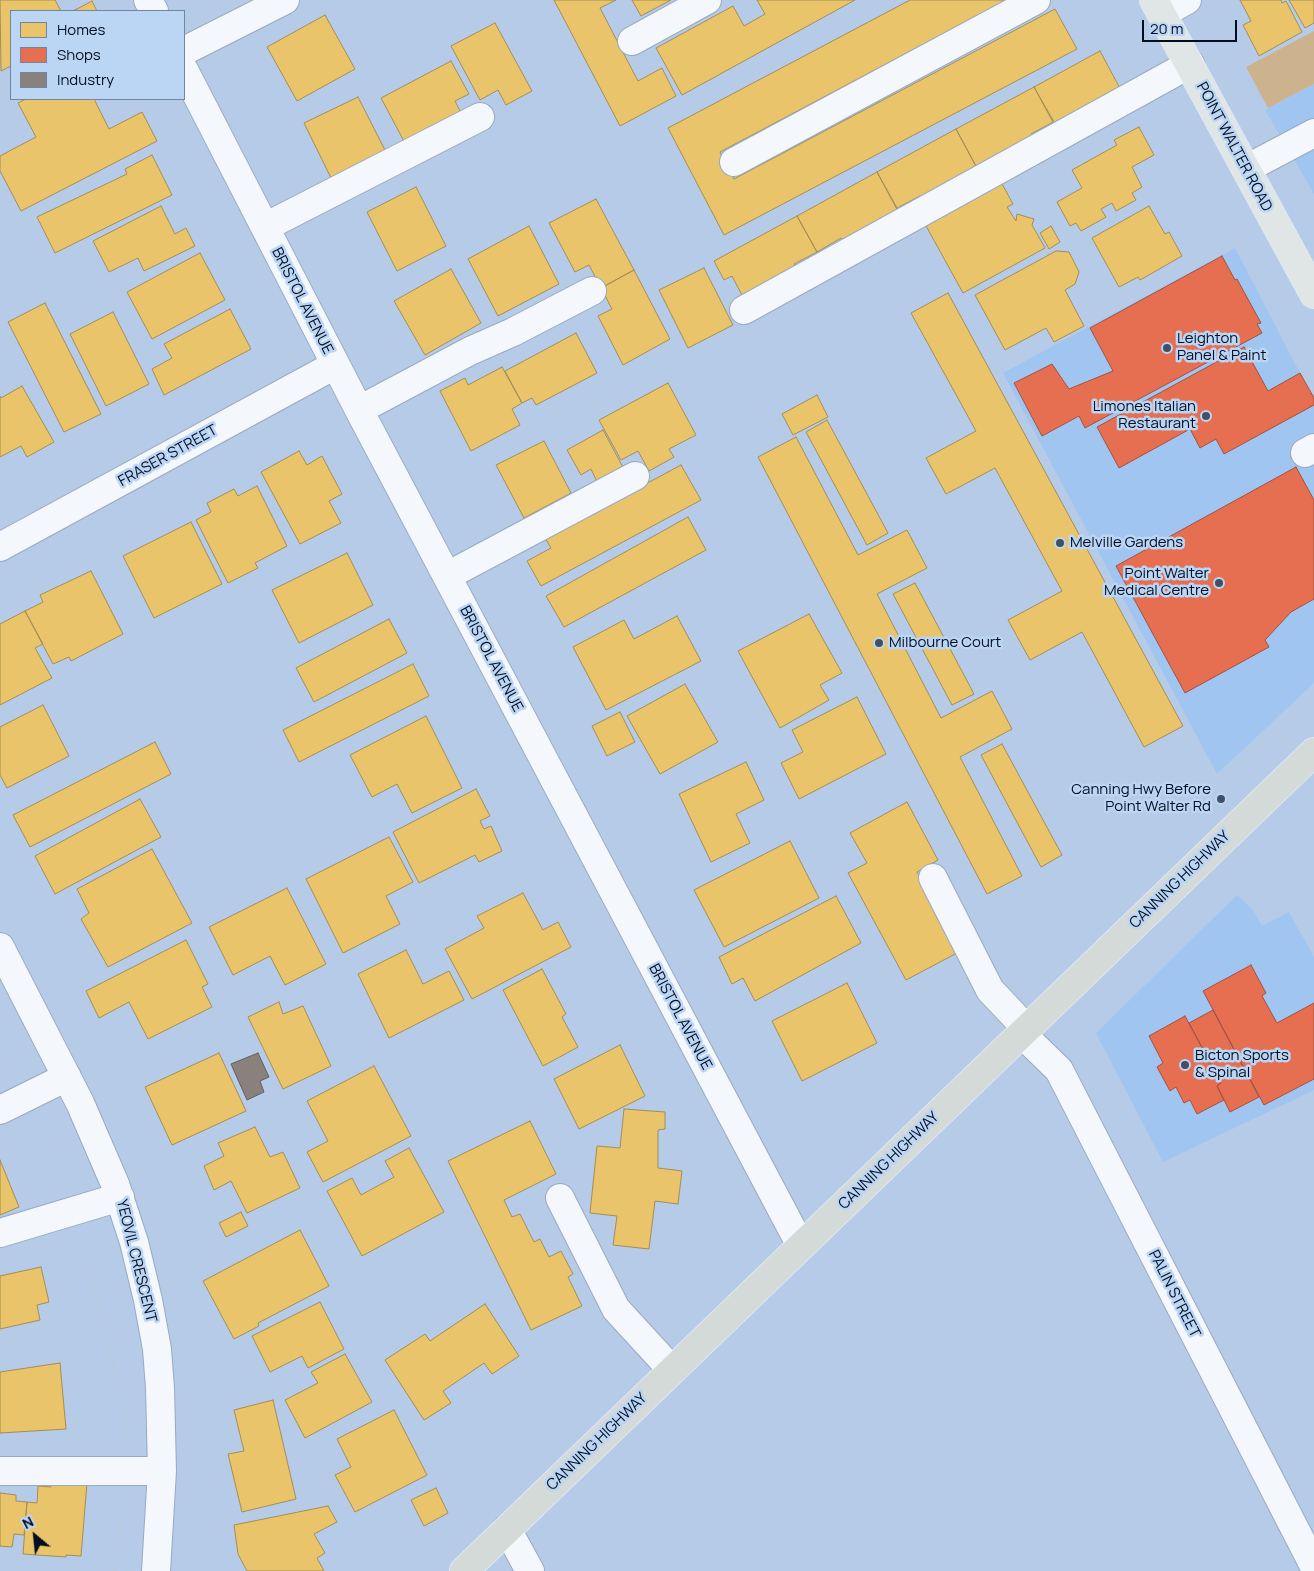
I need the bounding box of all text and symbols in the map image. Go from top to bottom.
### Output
legend [10,10,185,100]
scale bar [1144,10,1239,42]
text: 20 m [1150,18,1183,39]
text: Homes [57,19,105,40]
text: Shops [57,44,101,65]
text: Industry [57,69,114,90]
street label: POINT WALTER ROAD [1192,79,1276,215]
street label: BRISTOL AVENUE [267,245,337,357]
place label: Leighton Panel & Paint [1177,330,1266,365]
marker: Leighton Panel & Paint [1161,342,1173,354]
place label: Limones Italian Restaurant [1093,398,1196,433]
marker: Limones Italian Restaurant [1200,410,1212,422]
street label: FRASER STREET [115,421,221,491]
place label: Melville Gardens [1070,534,1183,552]
marker: Melville Gardens [1054,537,1066,549]
place label: Point Walter Medical Centre [1104,565,1209,600]
marker: Point Walter Medical Centre [1213,577,1225,589]
street label: BRISTOL AVENUE [456,603,526,715]
place label: Milbourne Court [889,634,1001,652]
marker: Milbourne Court [873,637,885,649]
place label: Canning Hwy Before Point Walter Rd [1071,781,1211,816]
marker: Canning Hwy Before Point Walter Rd [1215,793,1227,805]
street label: CANNING HIGHWAY [1126,828,1234,932]
street label: BRISTOL AVENUE [645,961,715,1073]
place label: Bicton Sports & Spinal [1195,1047,1289,1082]
marker: Bicton Sports & Spinal [1179,1059,1191,1071]
street label: CANNING HIGHWAY [835,1109,943,1213]
street label: YEOVIL CRESCENT [112,1198,160,1324]
street label: PALIN STREET [1144,1247,1204,1341]
street label: CANNING HIGHWAY [543,1390,651,1494]
north arrow [10,1511,60,1561]
text: N [19,1512,37,1533]

